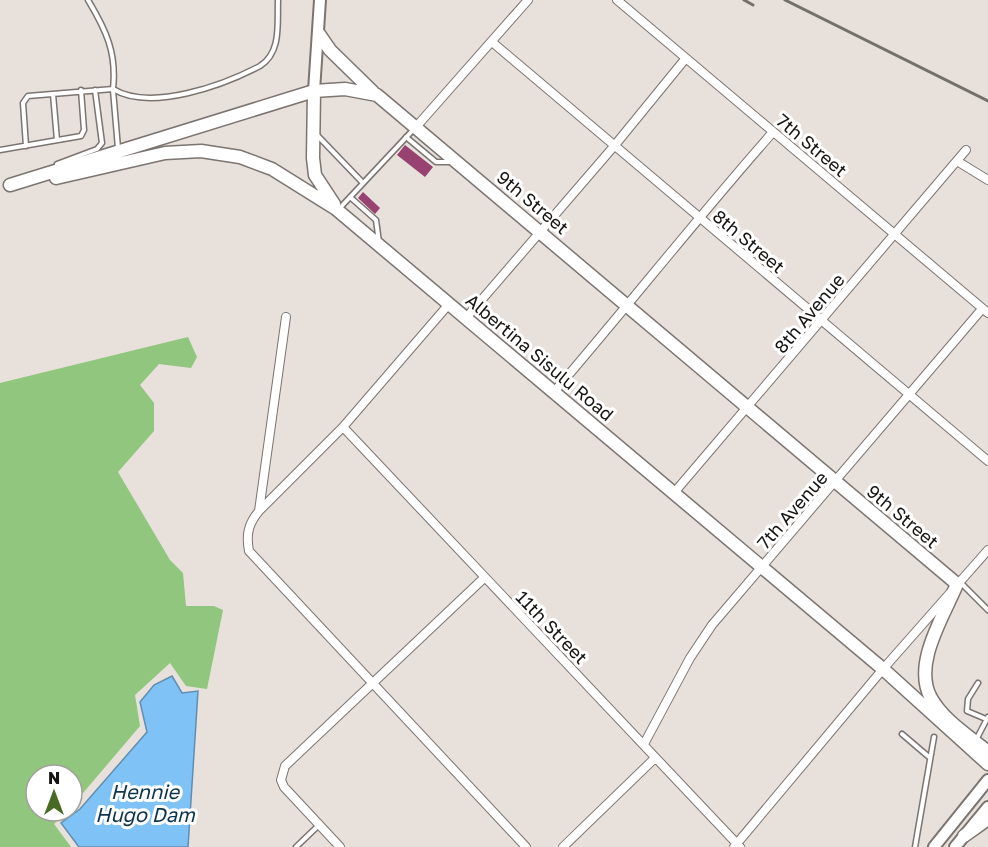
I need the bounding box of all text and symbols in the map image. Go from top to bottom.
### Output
street label: 7th Street [772,109,852,181]
street label: 9th Street [493,166,573,238]
street label: 8th Street [709,205,789,277]
street label: 8th Avenue [769,269,849,357]
street label: Albertina Sisulu Road [462,289,618,425]
street label: 7th Avenue [752,467,832,553]
street label: 9th Street [863,480,943,552]
street label: 11th Street [512,586,592,668]
north arrow [24,763,84,823]
text: N [48,768,60,788]
water label: Hennie Hugo Dam [95,779,196,827]

